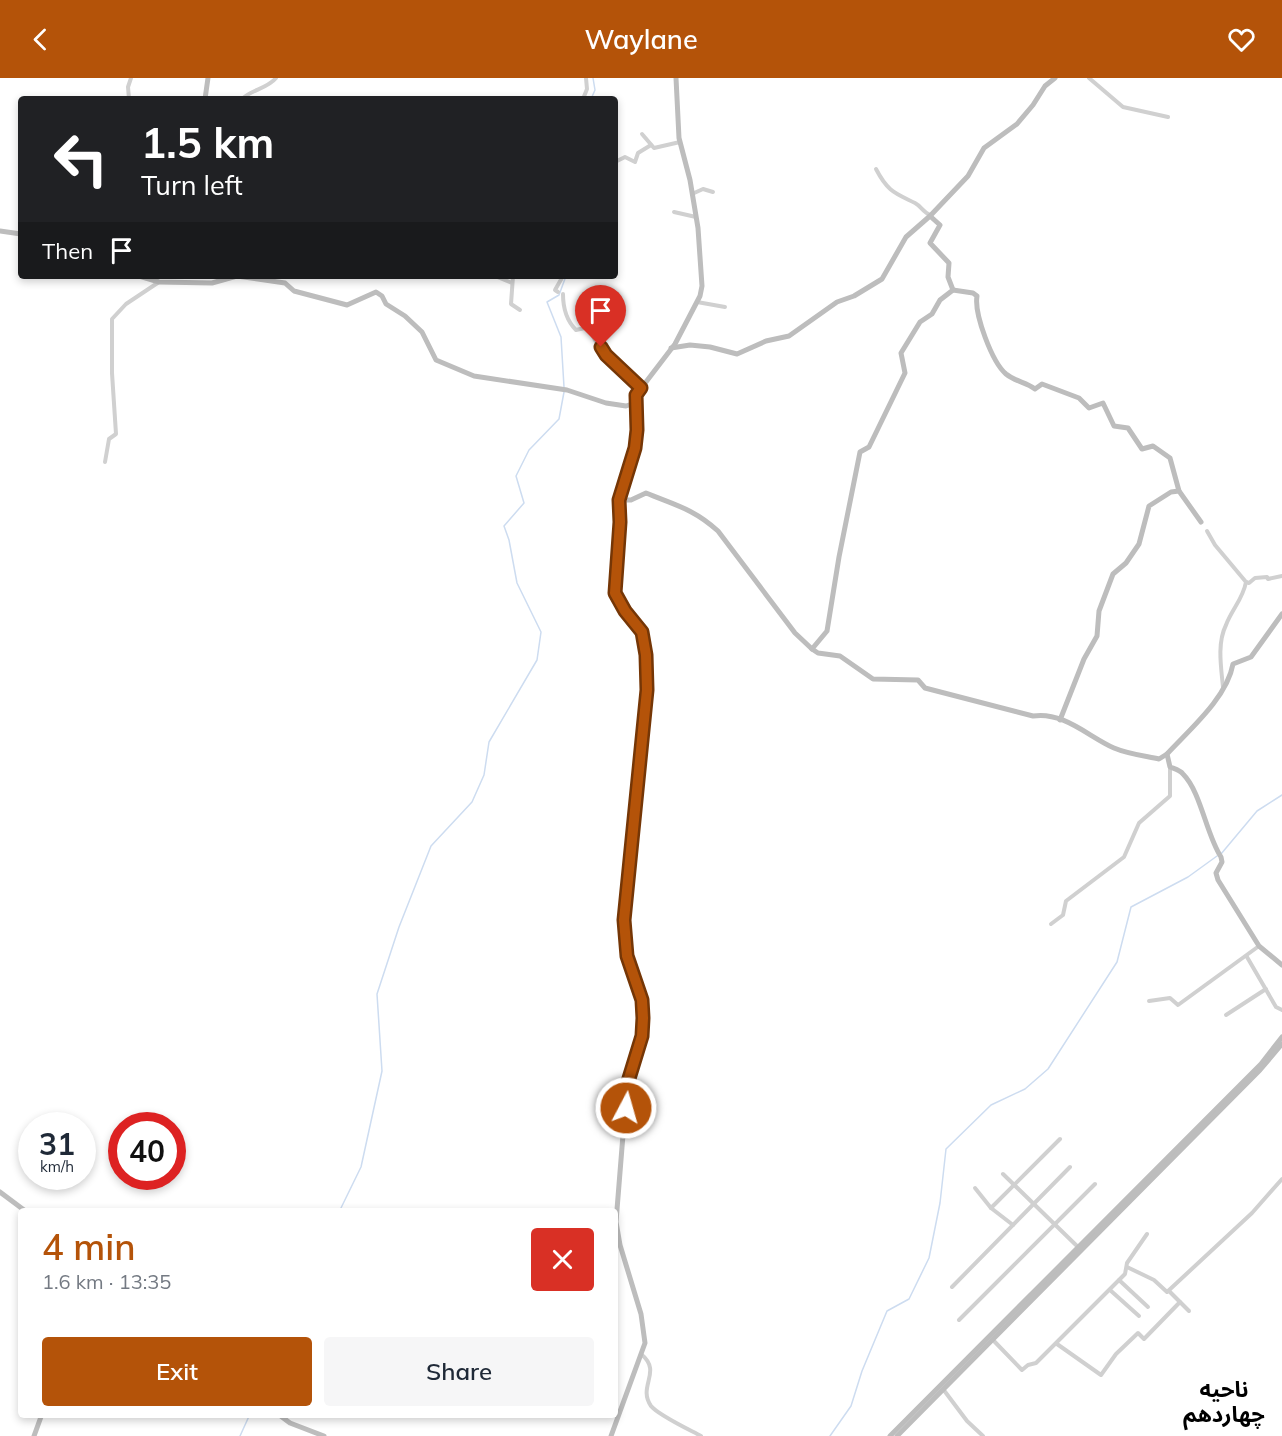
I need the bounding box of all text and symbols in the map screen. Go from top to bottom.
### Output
text: Waylane [584,22,698,56]
icon: back [24,23,57,56]
icon: heart [1225,23,1258,56]
text: 1.5 km [141,116,274,169]
icon: left [42,120,120,198]
text: Turn left [141,168,243,202]
icon: arrive [105,234,138,267]
text: Then [42,237,93,265]
pin [575,285,626,347]
icon: arrive [584,294,617,327]
position arrow [594,1076,658,1140]
speed limit sign: 40 [108,1112,186,1190]
text: 31 [39,1125,75,1163]
text: km/h [40,1157,74,1176]
text: 4 min [42,1224,136,1269]
button: close [531,1228,594,1291]
text: 1.6 km · 13:35 [42,1269,171,1294]
button: Exit [42,1337,312,1406]
button: Share [324,1337,594,1406]
district label: ناحیه چهاردهم [1183,1375,1265,1431]

